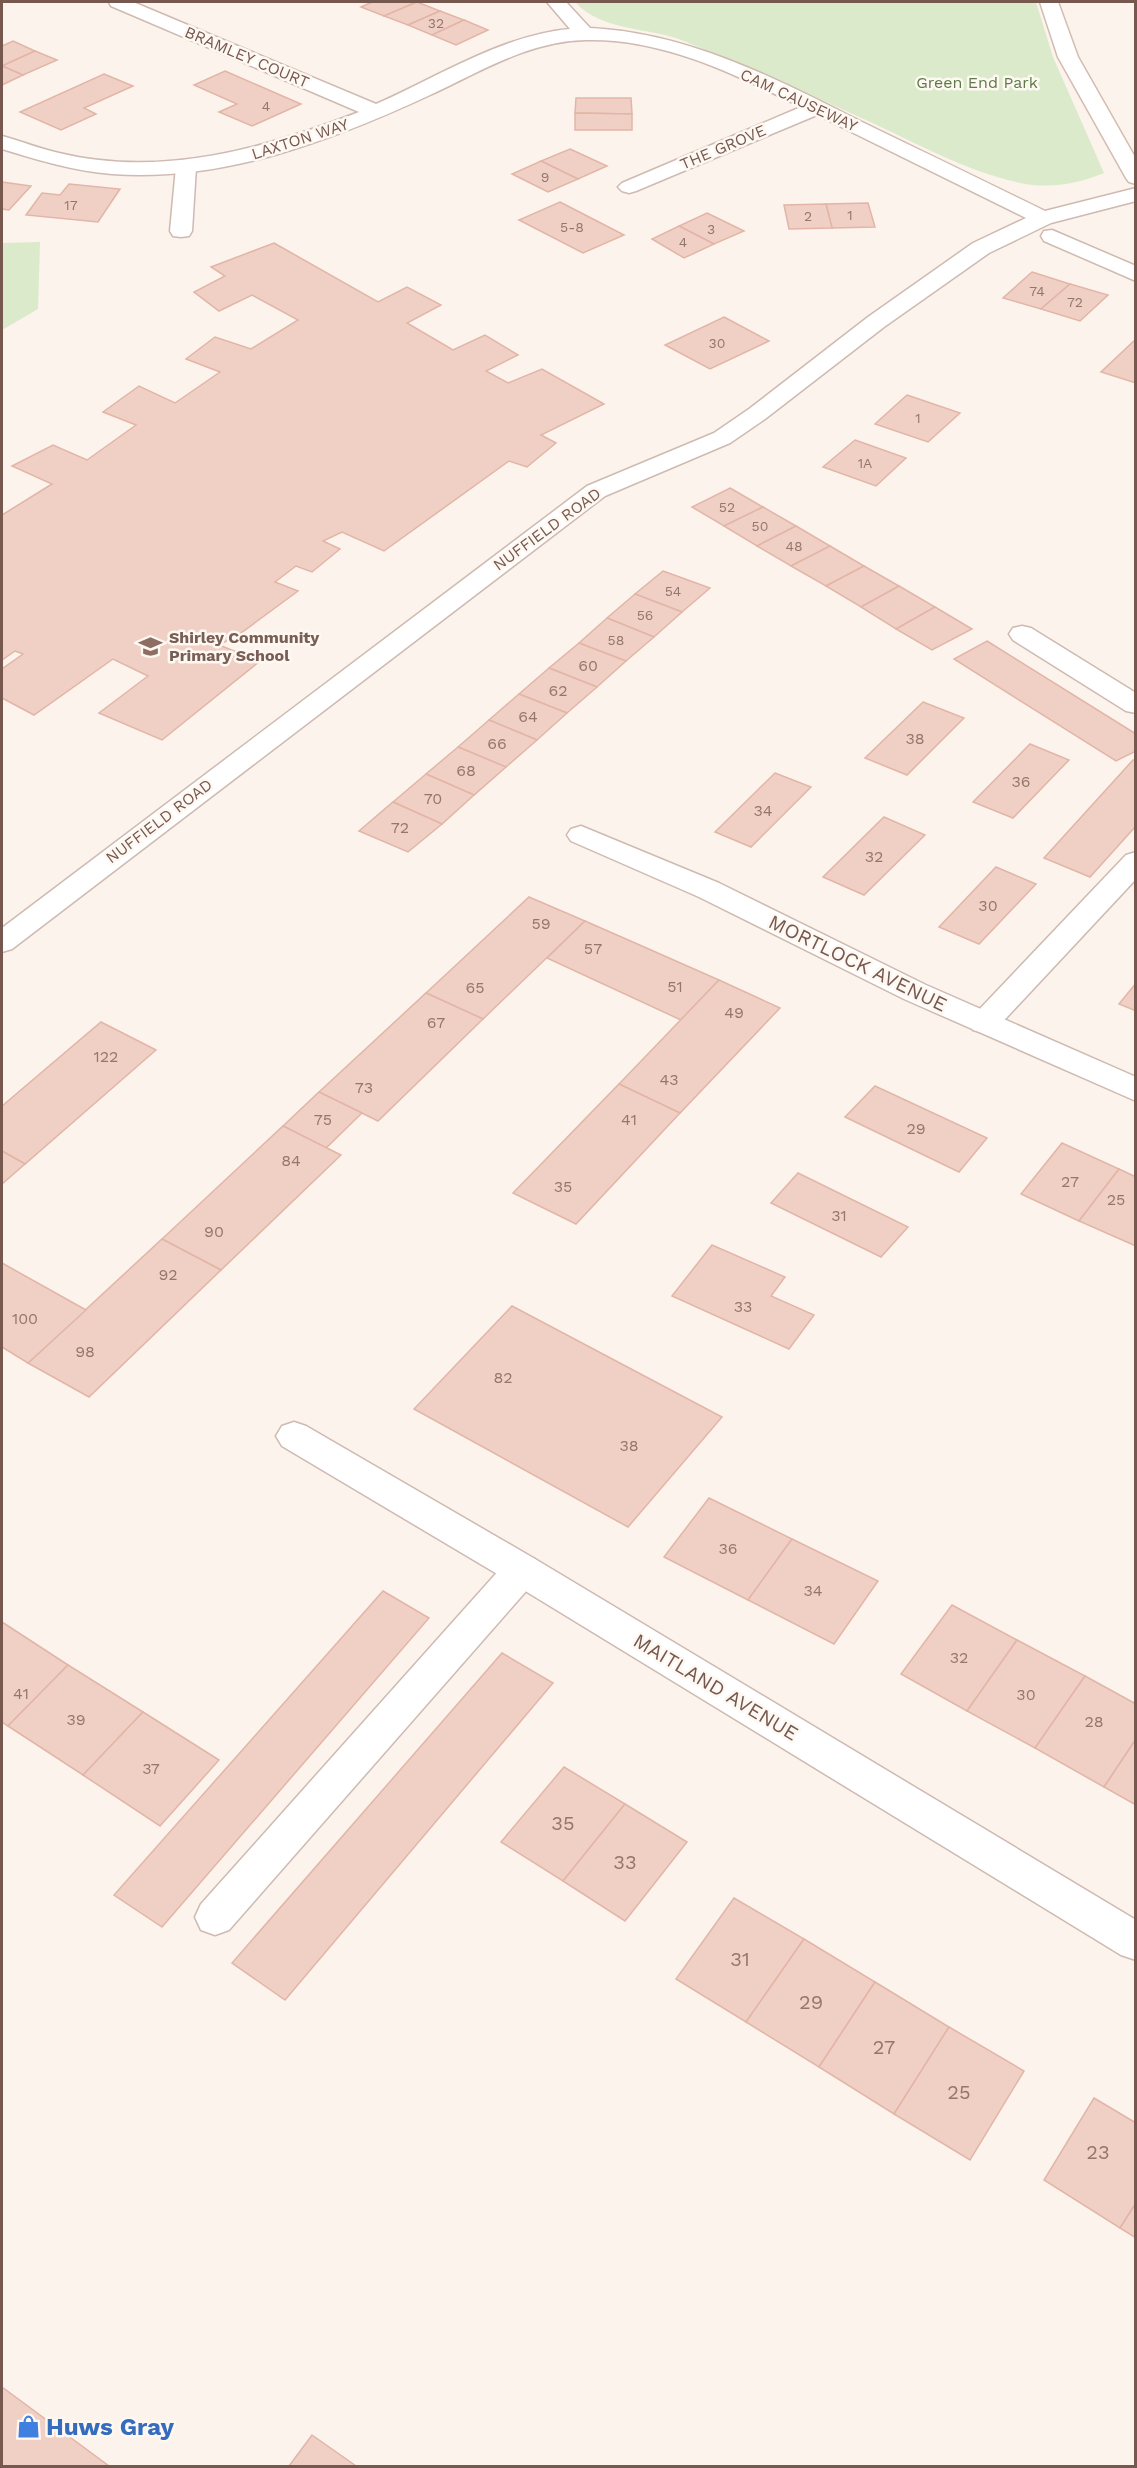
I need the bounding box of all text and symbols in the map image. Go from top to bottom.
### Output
house number: 32 [428,15,444,31]
street label: BRAMLEY COURT [182,22,312,92]
street label: CAM CAUSEWAY [737,65,861,135]
park label: Green End Park [916,73,1038,92]
house number: 4 [262,98,270,114]
street label: LAXTON WAY [249,114,351,164]
street label: THE GROVE [677,120,769,174]
house number: 9 [541,169,549,185]
house number: 17 [64,197,78,213]
house number: 1 [847,207,853,223]
house number: 2 [804,208,812,224]
house number: 5-8 [560,219,584,235]
house number: 3 [707,221,715,237]
house number: 4 [679,234,687,250]
house number: 74 [1029,283,1045,299]
house number: 72 [1067,294,1083,310]
house number: 30 [709,335,725,351]
house number: 1 [915,410,921,426]
house number: 1A [858,455,872,471]
street label: NUFFIELD ROAD [489,484,605,574]
house number: 52 [719,499,735,515]
house number: 50 [752,518,768,534]
house number: 48 [785,538,803,554]
house number: 54 [665,583,681,599]
house number: 56 [637,607,653,623]
place label: Shirley Community Primary School [169,628,320,665]
house number: 58 [608,632,624,648]
school or university icon: Shirley Community Primary School [138,633,164,659]
house number: 60 [578,656,598,675]
house number: 62 [548,681,568,700]
house number: 64 [518,707,538,726]
house number: 38 [905,729,925,748]
house number: 66 [487,734,507,753]
house number: 68 [456,761,476,780]
house number: 36 [1011,772,1031,791]
street label: NUFFIELD ROAD [102,775,216,867]
house number: 70 [424,789,442,808]
house number: 34 [753,801,773,820]
house number: 72 [391,818,409,837]
house number: 32 [865,847,883,866]
house number: 30 [978,896,998,915]
street label: MORTLOCK AVENUE [765,909,951,1017]
house number: 59 [531,914,551,933]
house number: 57 [584,939,602,958]
house number: 51 [667,977,683,996]
house number: 65 [465,978,485,997]
house number: 49 [724,1003,744,1022]
house number: 67 [427,1013,445,1032]
house number: 122 [94,1047,118,1066]
house number: 43 [659,1070,679,1089]
house number: 73 [355,1078,373,1097]
house number: 75 [314,1110,332,1129]
house number: 41 [621,1110,637,1129]
house number: 29 [906,1119,926,1138]
house number: 84 [281,1151,301,1170]
house number: 27 [1061,1172,1079,1191]
house number: 35 [554,1177,572,1196]
house number: 25 [1107,1190,1125,1209]
house number: 31 [831,1206,847,1225]
house number: 90 [204,1222,224,1241]
house number: 92 [158,1265,178,1284]
house number: 33 [734,1297,752,1316]
house number: 100 [12,1309,38,1328]
house number: 98 [75,1342,95,1361]
house number: 82 [493,1368,513,1387]
house number: 38 [619,1436,639,1455]
house number: 36 [718,1539,738,1558]
house number: 34 [803,1581,823,1600]
street label: MAITLAND AVENUE [629,1628,803,1746]
house number: 32 [950,1648,968,1667]
house number: 41 [13,1684,29,1703]
house number: 30 [1016,1685,1036,1704]
house number: 39 [66,1710,86,1729]
house number: 28 [1084,1712,1104,1731]
house number: 37 [142,1759,160,1778]
house number: 35 [551,1811,575,1835]
house number: 33 [613,1850,637,1874]
house number: 31 [730,1947,750,1971]
house number: 29 [799,1990,823,2014]
house number: 27 [873,2035,895,2059]
house number: 25 [947,2080,971,2104]
house number: 23 [1086,2140,1110,2164]
place label: Huws Gray [46,2413,174,2441]
shop icon: Huws Gray [15,2414,41,2440]

